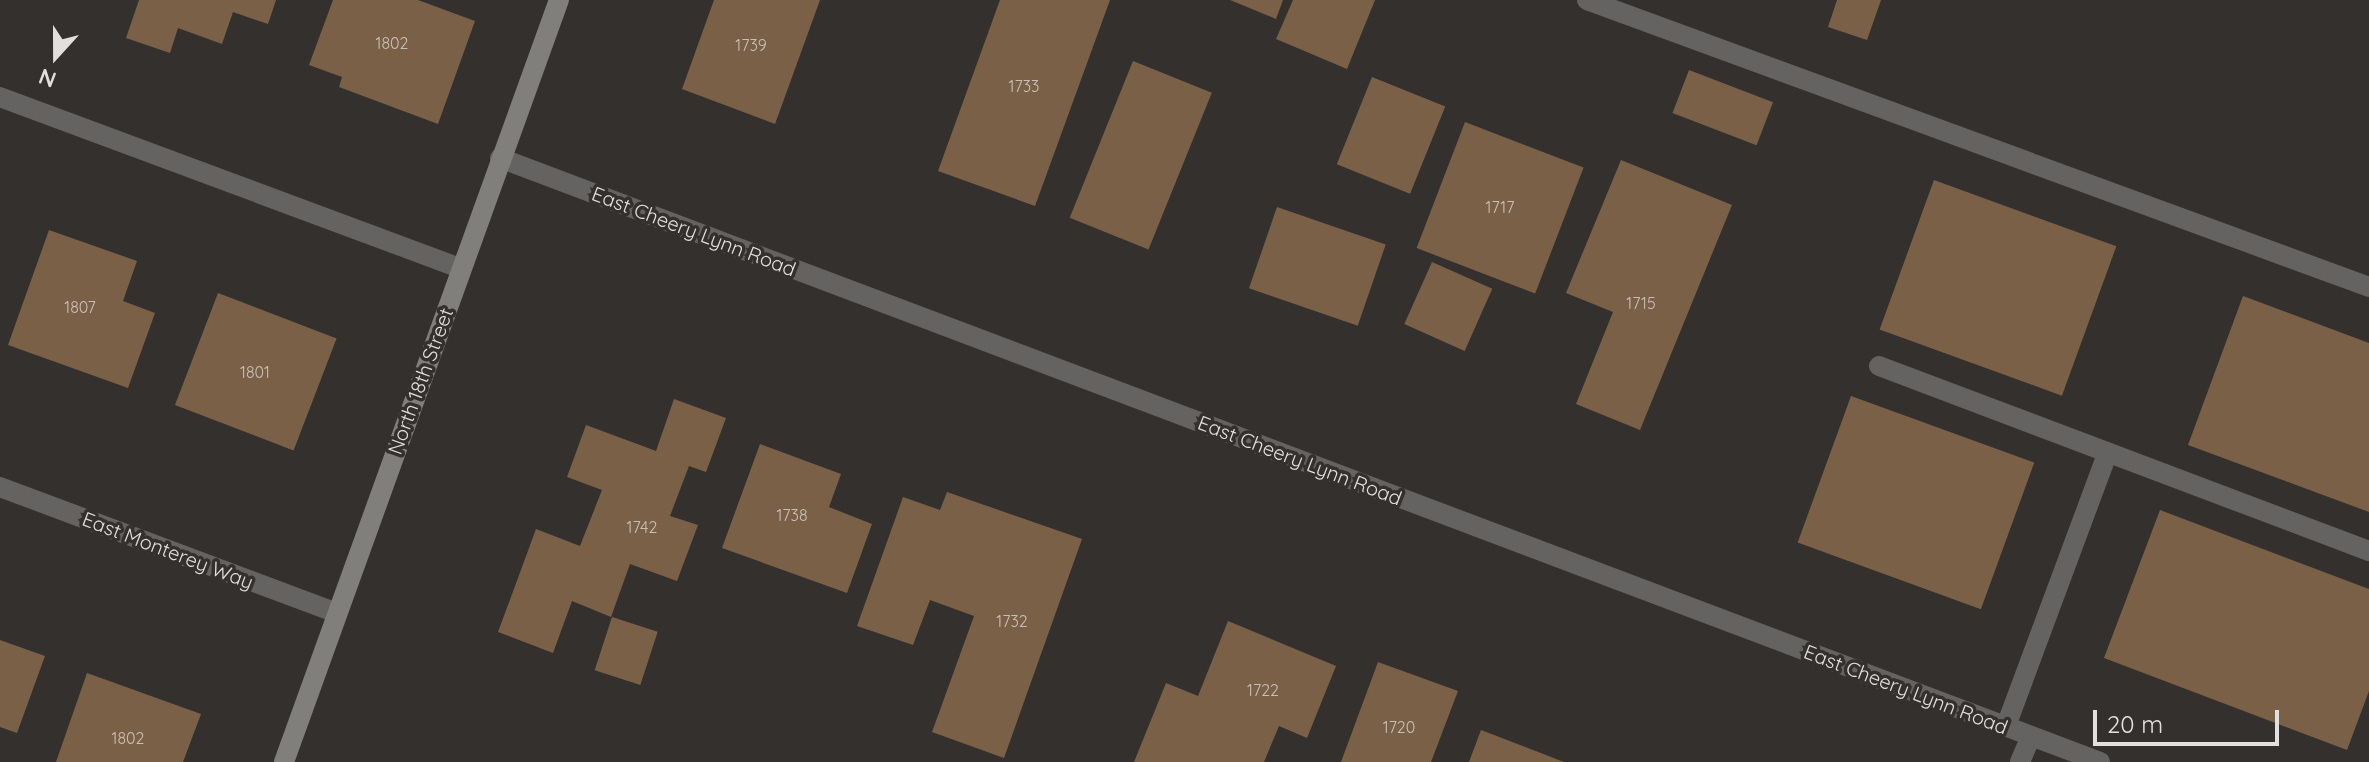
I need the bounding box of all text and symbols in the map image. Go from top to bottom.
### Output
north arrow [16,16,96,96]
house number: 1802 [376,33,408,53]
house number: 1739 [735,35,767,55]
text: N [35,62,60,94]
house number: 1733 [1009,76,1039,96]
street label: East Cheery Lynn Road [589,181,799,281]
house number: 1717 [1485,197,1515,217]
house number: 1715 [1626,293,1656,313]
house number: 1807 [64,297,96,317]
street label: North 18th Street [382,304,458,458]
house number: 1801 [240,362,270,382]
street label: East Cheery Lynn Road [1195,410,1405,510]
house number: 1738 [776,505,808,525]
street label: East Monterey Way [79,506,257,594]
house number: 1742 [627,517,657,537]
house number: 1732 [996,611,1028,631]
street label: East Cheery Lynn Road [1801,639,2011,739]
house number: 1722 [1247,680,1279,700]
scale bar [2097,694,2283,744]
text: 20 m [2107,709,2163,739]
house number: 1720 [1383,717,1415,737]
house number: 1802 [112,728,144,748]

